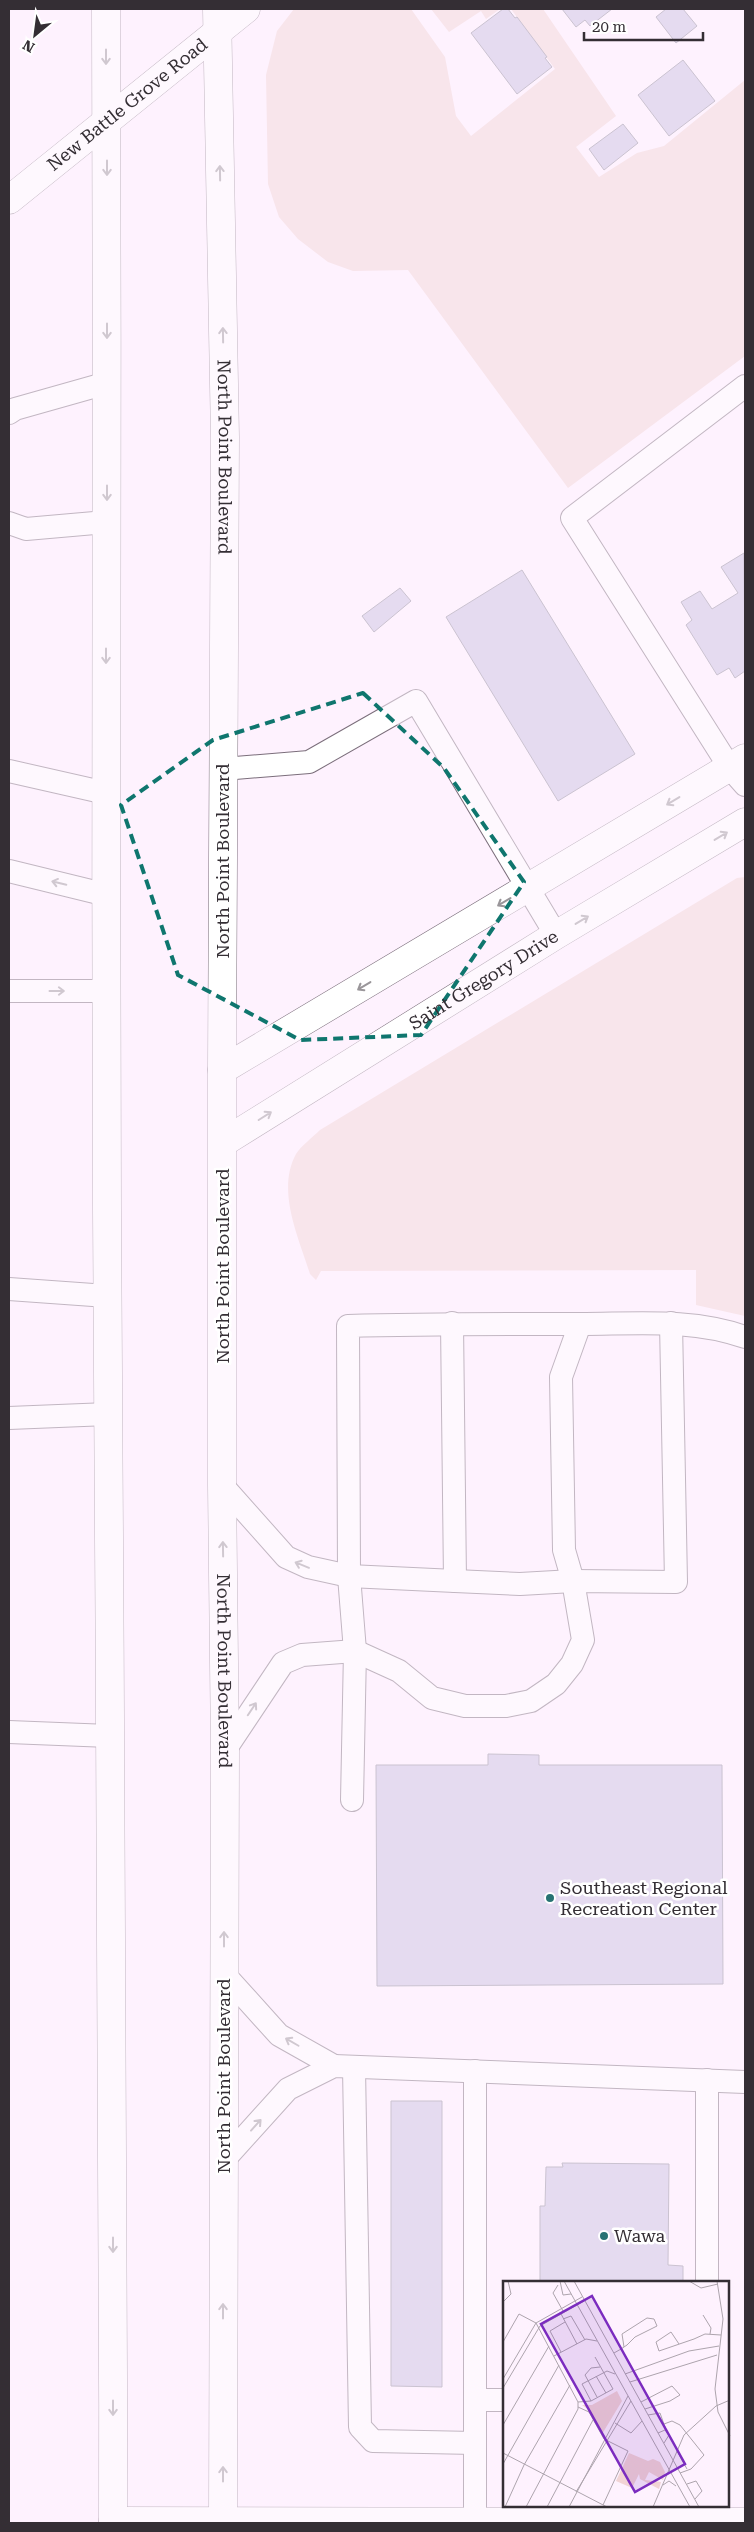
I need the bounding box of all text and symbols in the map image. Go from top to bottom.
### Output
north arrow [10,10,60,60]
scale bar [584,10,703,42]
text: 20 m [592,18,627,36]
street label: New Battle Grove Road [43,33,212,175]
text: N [20,37,37,56]
one-way arrow [101,49,111,65]
one-way arrow [102,160,112,176]
one-way arrow [215,165,225,182]
one-way arrow [102,322,112,339]
one-way arrow [218,328,228,344]
street label: North Point Boulevard [214,359,236,555]
one-way arrow [102,485,112,501]
one-way arrow [101,648,111,664]
street label: North Point Boulevard [212,763,233,958]
one-way arrow [667,797,681,807]
one-way arrow [713,831,727,841]
one-way arrow [52,878,68,887]
one-way arrow [497,898,511,908]
one-way arrow [574,914,588,924]
street label: Saint Gregory Drive [405,925,562,1034]
one-way arrow [358,981,372,991]
one-way arrow [49,986,65,996]
one-way arrow [258,1111,272,1121]
street label: North Point Boulevard [212,1168,233,1363]
one-way arrow [218,1541,228,1557]
one-way arrow [295,1559,310,1569]
street label: North Point Boulevard [213,1573,236,1769]
one-way arrow [247,1702,258,1716]
place label: Southeast Regional Recreation Center [560,1877,728,1919]
marker: Southeast Regional Recreation Center [544,1892,556,1904]
one-way arrow [219,1931,229,1947]
street label: North Point Boulevard [213,1978,234,2173]
one-way arrow [285,2036,299,2046]
one-way arrow [250,2118,262,2131]
place label: Wawa [614,2225,666,2246]
marker: Wawa [598,2230,610,2242]
one-way arrow [108,2236,118,2253]
inset map [503,2281,729,2507]
one-way arrow [218,2303,228,2320]
one-way arrow [108,2399,118,2415]
one-way arrow [218,2466,228,2482]

